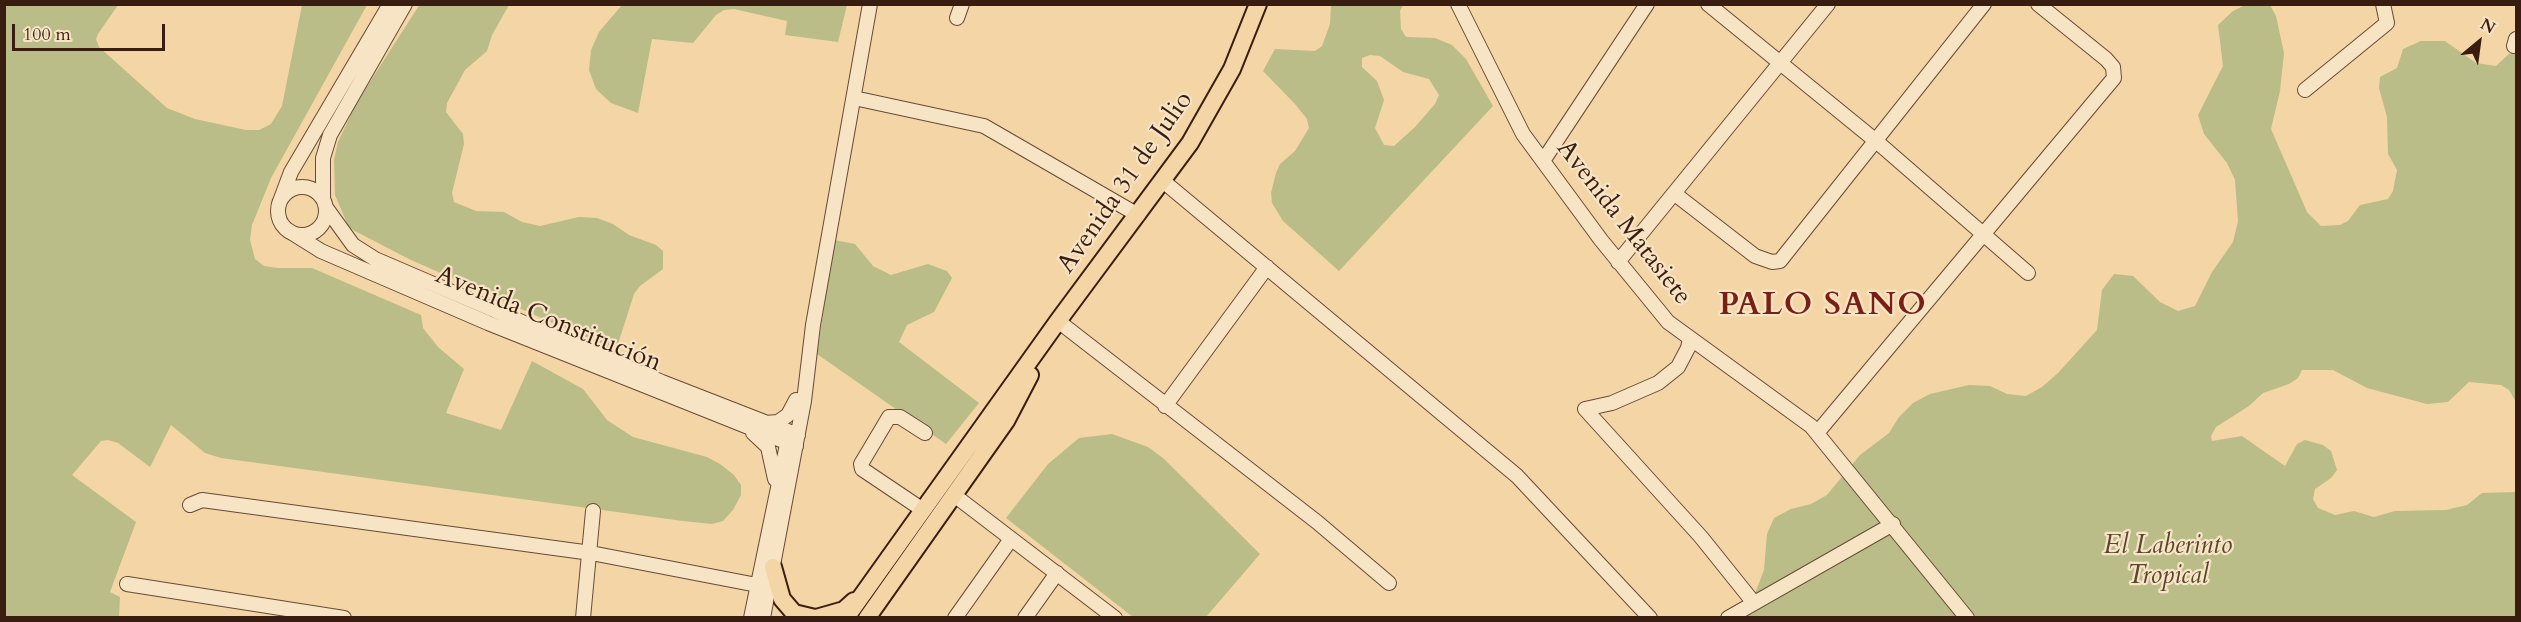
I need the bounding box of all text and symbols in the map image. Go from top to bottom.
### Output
scale bar [15,12,168,50]
north arrow [2449,12,2509,72]
text: N [2476,13,2499,39]
text: 100 m [23,22,71,47]
street label: Avenida 31 de Julio [1052,86,1200,280]
street label: Avenida Matasiete [1549,134,1697,312]
street label: Avenida Constitución [430,260,666,380]
district label: PALO SANO [1719,288,1927,326]
park label: El Laberinto Tropical [2104,531,2232,592]

